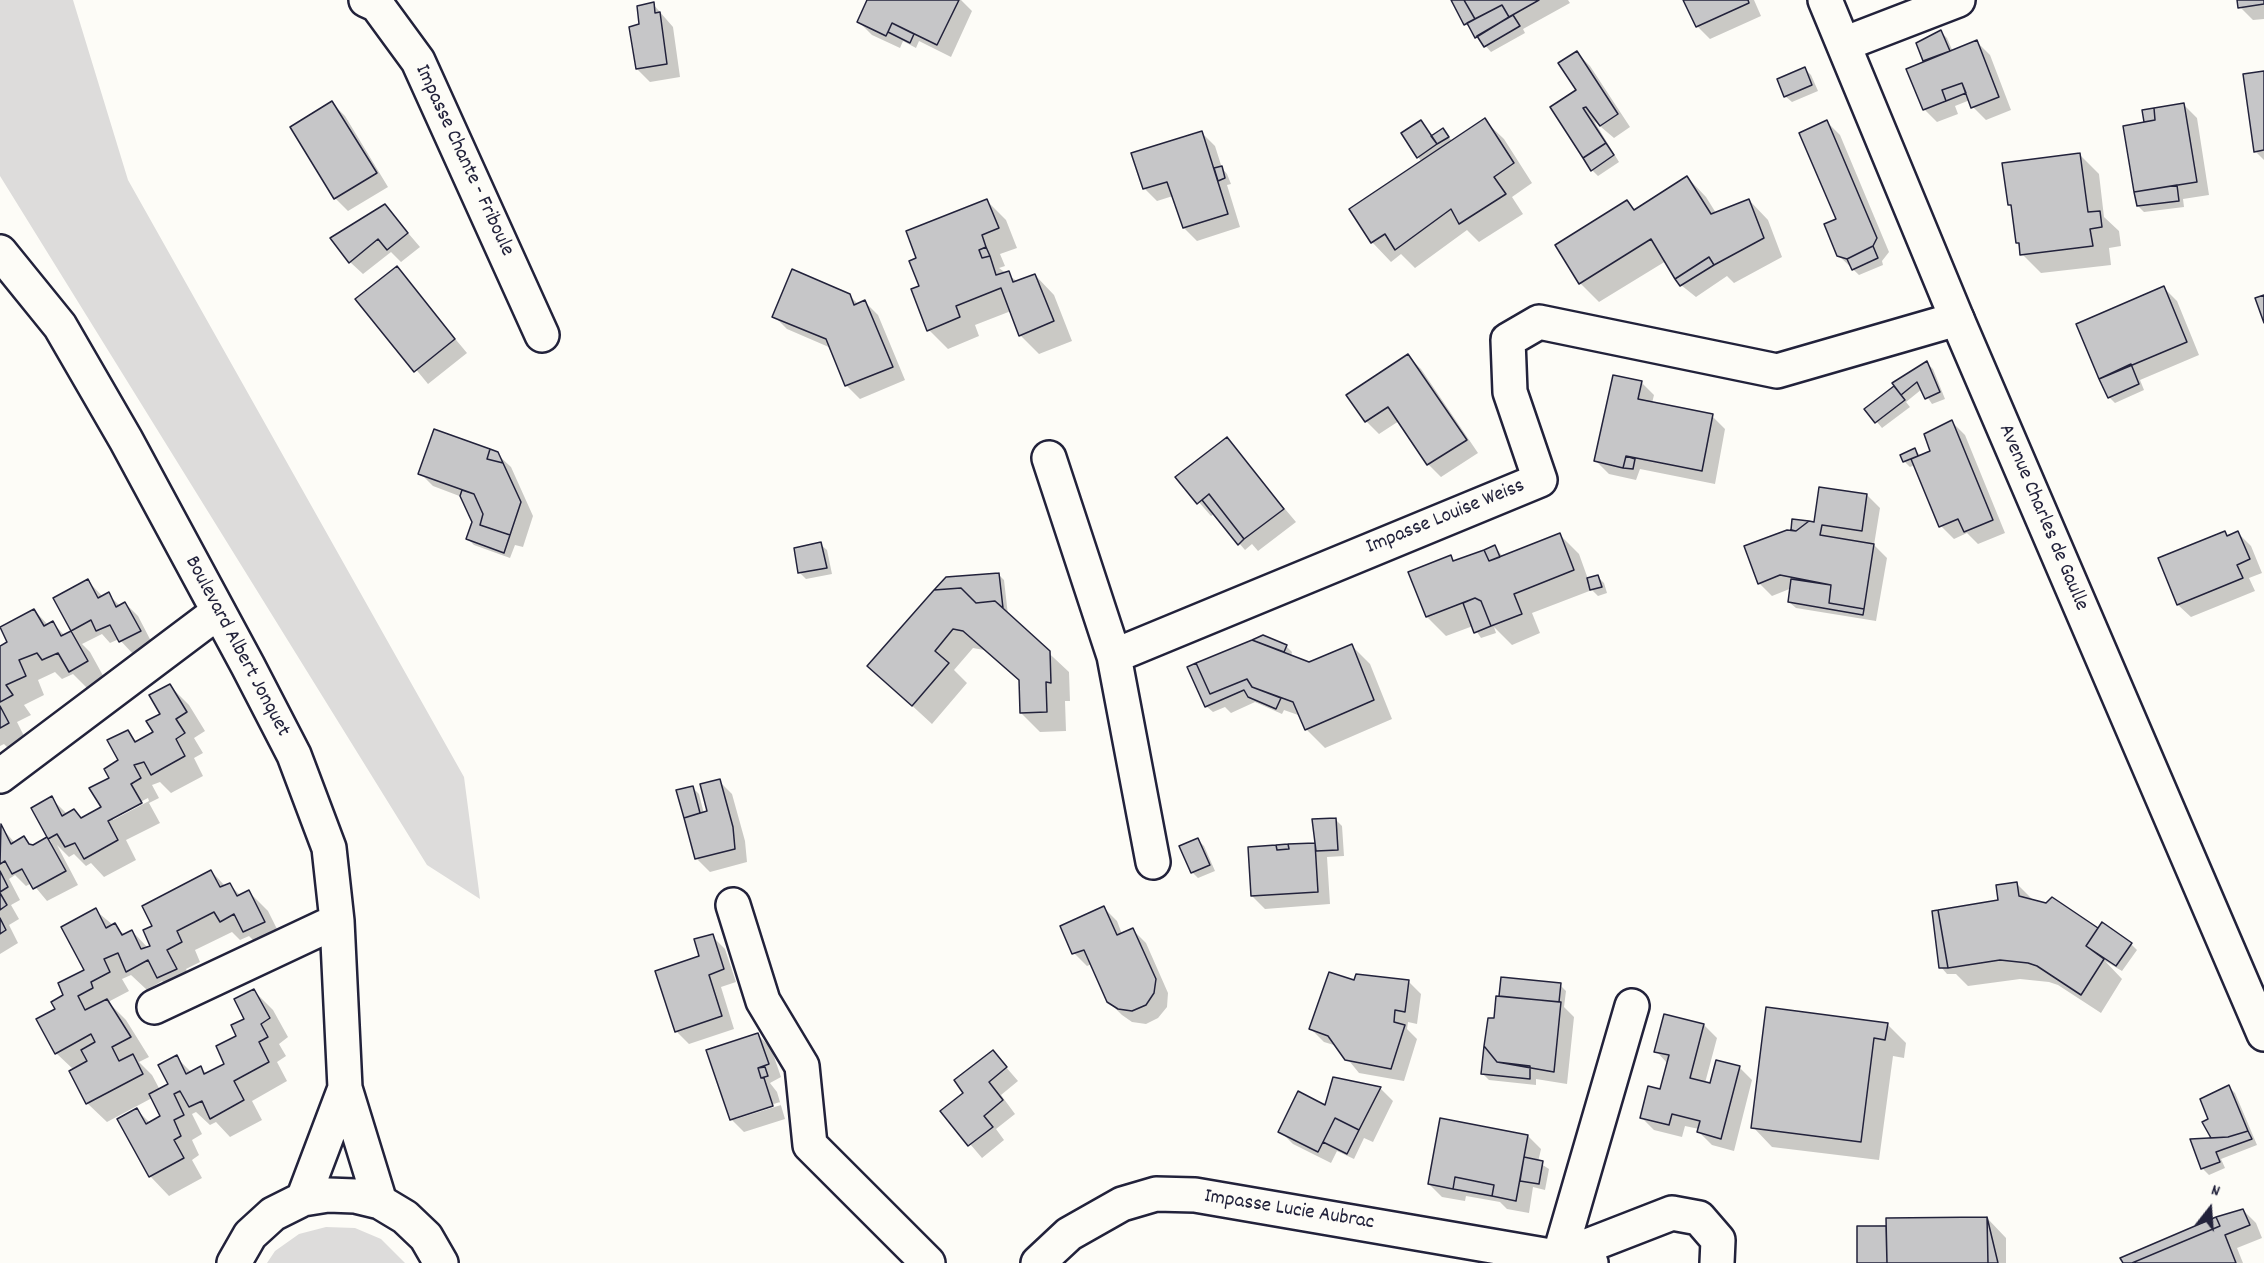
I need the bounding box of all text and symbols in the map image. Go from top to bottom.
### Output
street label: Impasse Chante - Friboule [408,61,518,261]
street label: Avenue Charles de Gaulle [1991,421,2093,615]
street label: Impasse Louise Weiss [1363,475,1529,561]
street label: Boulevard Albert Jonquet [178,552,294,742]
north arrow [2180,1179,2240,1239]
text: N [2208,1179,2223,1203]
street label: Impasse Lucie Aubrac [1202,1185,1376,1237]

